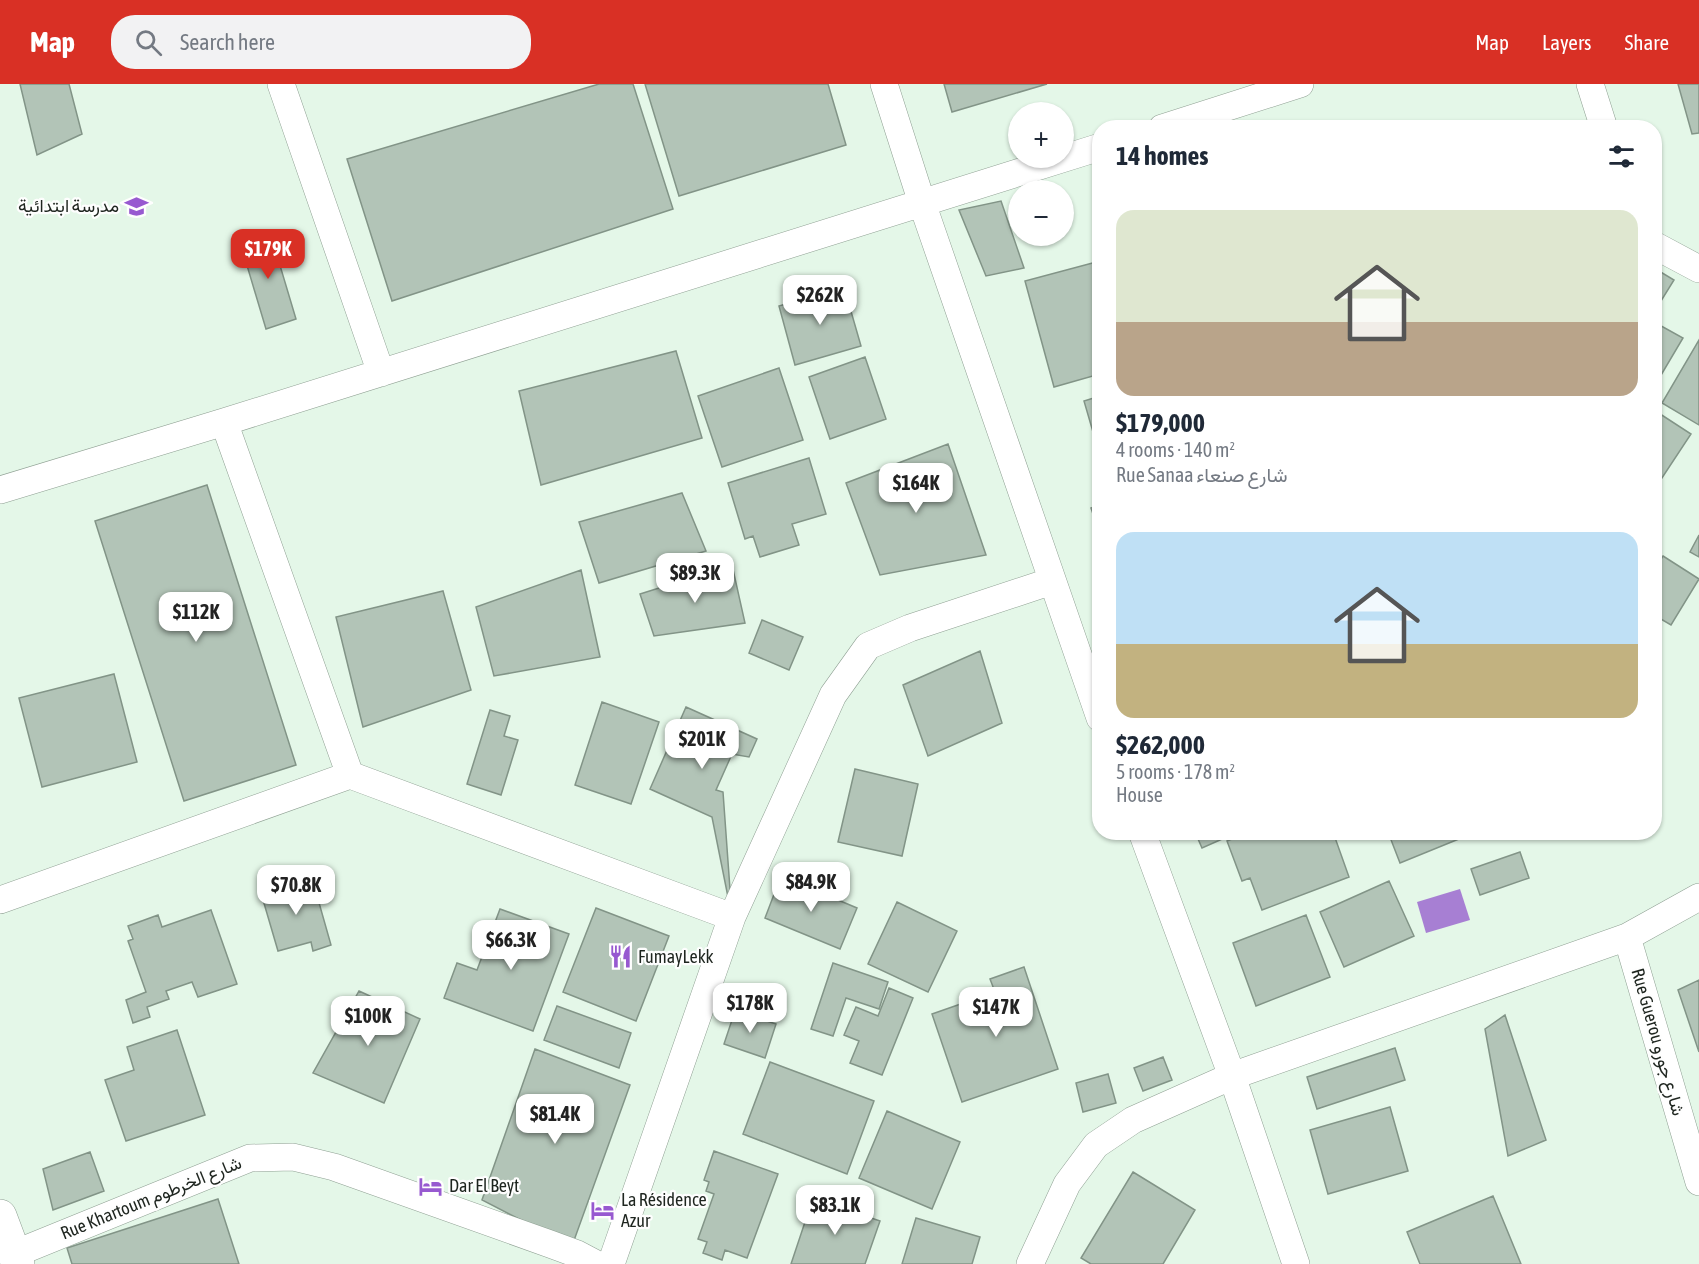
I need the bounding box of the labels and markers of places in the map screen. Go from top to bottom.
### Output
school or university icon: مدرسة ابتدائية [124,193,150,219]
place label: مدرسة ابتدائية [18,195,119,217]
pin: $179K [226,229,310,280]
pin: $262K [778,275,862,326]
pin: $164K [874,463,958,514]
pin: $89.3K [646,553,744,604]
pin: $112K [154,592,238,643]
pin: $201K [660,719,744,770]
pin: $84.9K [762,862,860,913]
pin: $70.8K [247,865,345,916]
pin: $66.3K [462,920,560,971]
restaurant icon: FumayLekk [607,944,633,970]
place label: FumayLekk [638,946,714,967]
pin: $178K [708,983,792,1034]
pin: $147K [954,987,1038,1038]
pin: $100K [326,996,410,1047]
pin: $81.4K [506,1094,604,1145]
hotel icon: Dar El Beyt [418,1173,444,1199]
place label: Dar El Beyt [449,1175,519,1196]
pin: $83.1K [786,1185,884,1236]
place label: La Résidence Azur [621,1189,707,1231]
hotel icon: La Résidence Azur [590,1197,616,1223]

